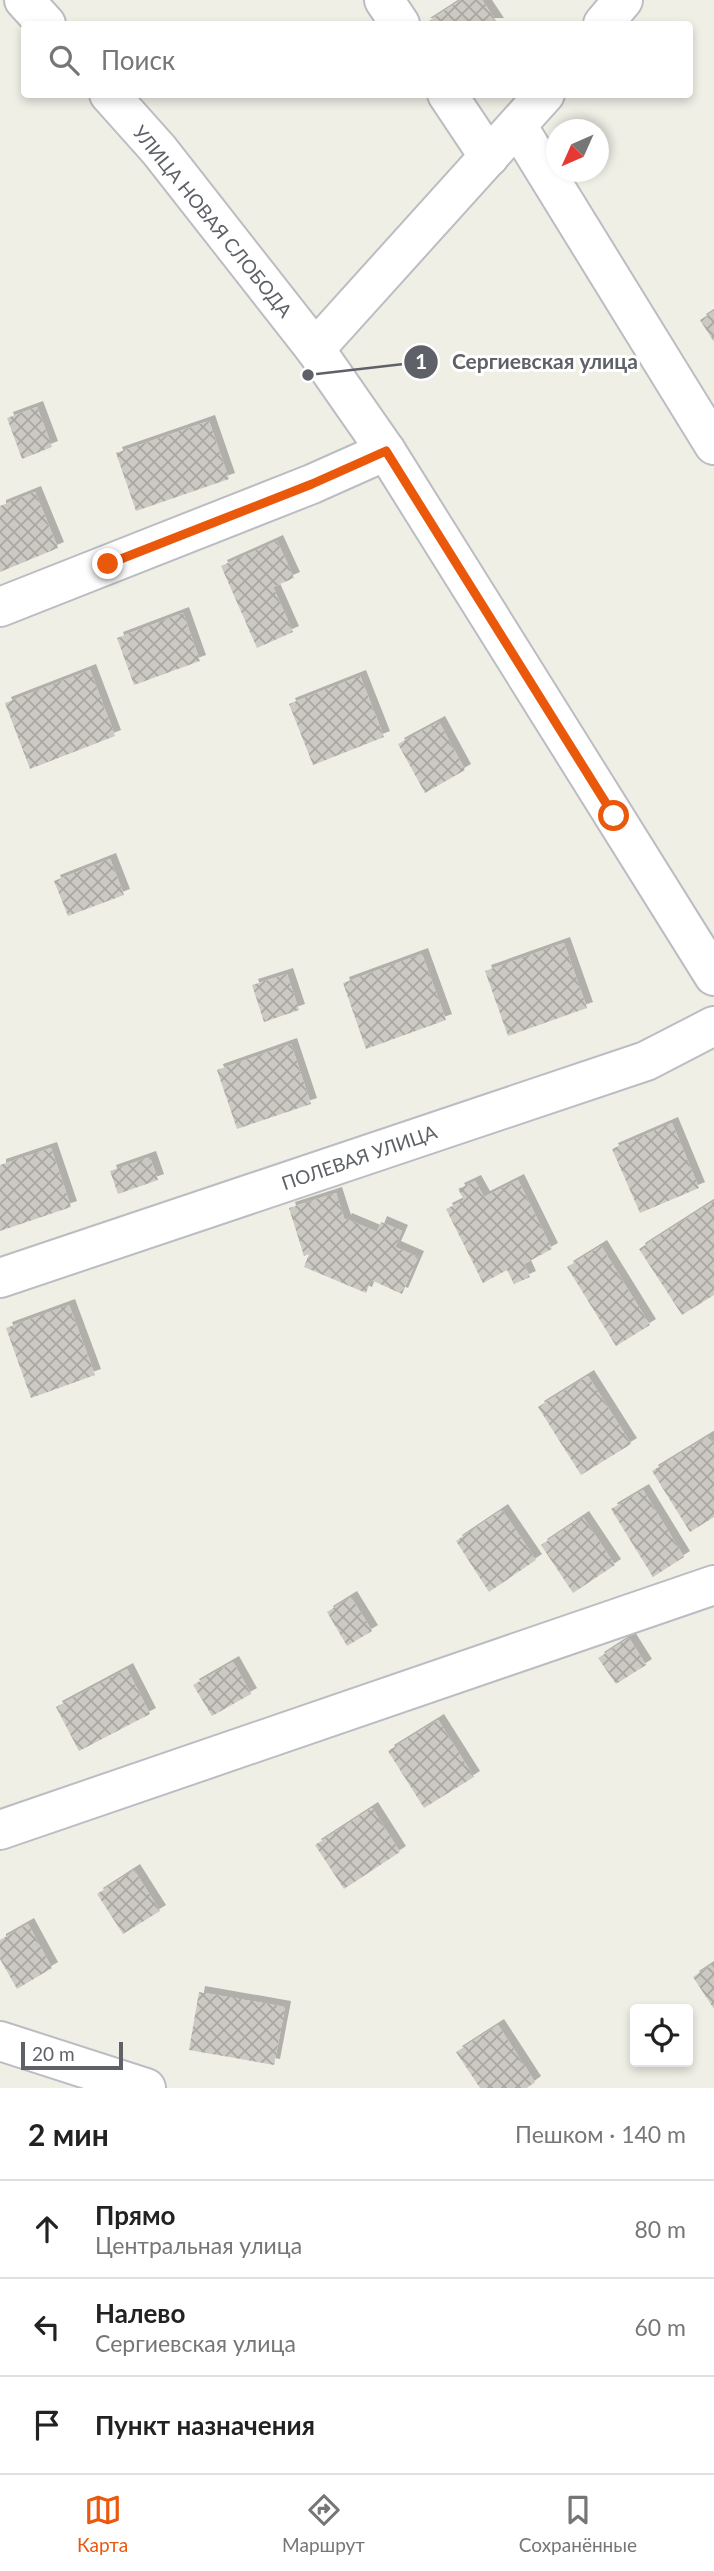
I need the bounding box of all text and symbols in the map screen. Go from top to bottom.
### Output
search box [21,21,693,98]
icon: search [45,41,83,79]
text: Поиск [101,44,175,76]
north arrow [546,119,609,182]
street label: УЛИЦА НОВАЯ СЛОБОДА [129,121,297,322]
callout: Сергиевская улица [403,341,652,383]
text: 1 [415,348,427,373]
text: Сергиевская улица [452,348,638,373]
route end [92,548,123,579]
route start [598,800,629,831]
street label: ПОЛЕВАЯ УЛИЦА [278,1120,440,1194]
map controls [630,2004,693,2067]
button: locate [630,2004,693,2067]
scale bar [21,2039,122,2071]
text: 20 m [32,2042,75,2065]
text: 2 мин [28,2116,109,2152]
text: Пешком · 140 m [515,2120,686,2148]
text: Прямо [95,2199,176,2231]
icon: ahead [28,2210,66,2248]
text: 80 m [635,2215,686,2243]
text: Центральная улица [95,2231,302,2259]
text: Налево [95,2297,185,2329]
icon: left [28,2308,66,2346]
text: 60 m [635,2313,686,2341]
text: Сергиевская улица [95,2329,296,2357]
icon: arrive [28,2406,66,2444]
text: Пункт назначения [95,2409,315,2441]
tab: Карта [77,2491,128,2556]
tab: Маршрут [282,2491,365,2556]
tab: Сохранённые [519,2491,637,2556]

